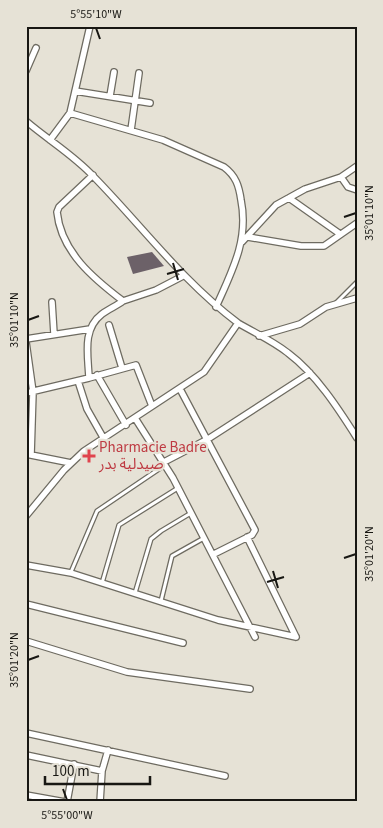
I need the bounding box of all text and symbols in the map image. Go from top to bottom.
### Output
text: 5°55'10"W [70,6,122,23]
text: 35°01'10"N [361,185,378,241]
text: 35°01'10"N [6,292,23,348]
place label: Pharmacie Badre صيدلية بدر [98,437,207,475]
marker: Pharmacie Badre صيدلية بدر [83,450,95,462]
text: 35°01'20"N [361,526,378,582]
text: 35°01'20"N [6,632,23,688]
scale bar [45,753,150,785]
text: 100 m [52,761,90,782]
text: 5°55'00"W [41,807,93,824]

